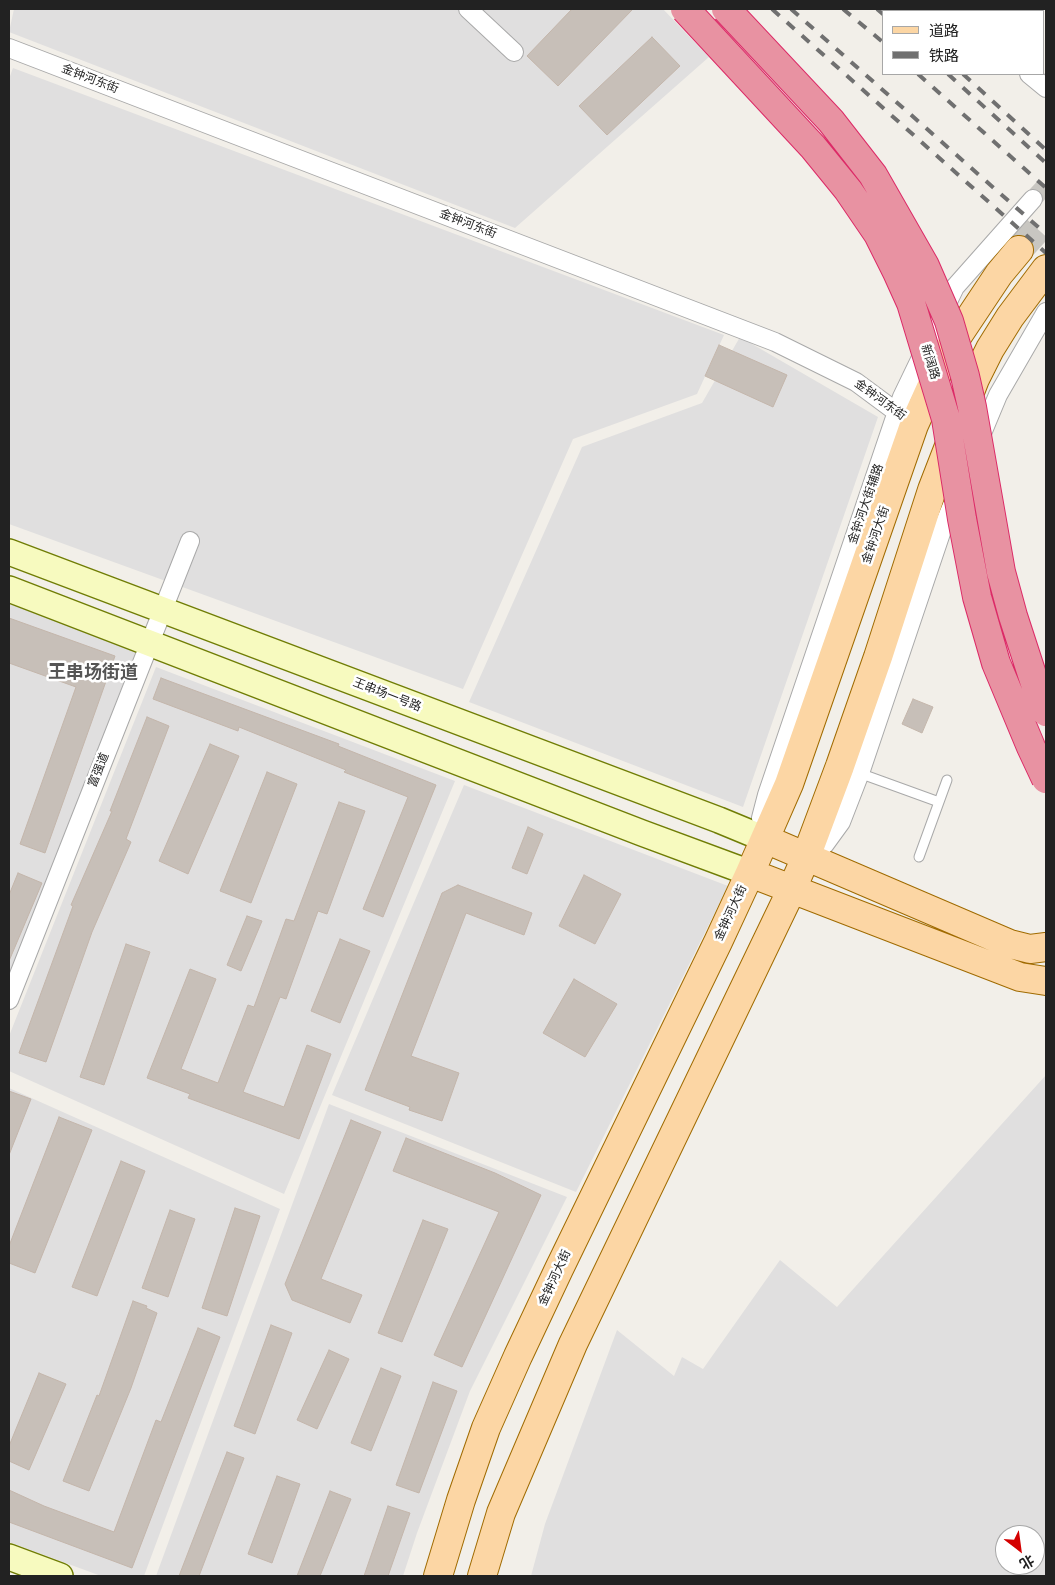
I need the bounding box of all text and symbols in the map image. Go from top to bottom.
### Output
legend [882,10,1045,75]
text: 道路 [929,22,959,39]
text: 铁路 [929,47,959,64]
street label: 金钟河东街 [59,62,121,96]
street label: 金钟河东街 [437,207,499,241]
street label: 新阔路 [918,343,942,381]
street label: 金钟河东街 [851,377,909,423]
street label: 金钟河大街辅路 [846,462,886,546]
street label: 金钟河大街 [859,504,893,566]
district label: 王串场街道 [48,662,138,684]
street label: 王串场一号路 [351,675,423,715]
street label: 富强道 [86,751,112,789]
street label: 金钟河大街 [712,883,750,943]
street label: 金钟河大街 [536,1248,574,1308]
north arrow [995,1525,1045,1575]
text: 北 [1017,1552,1037,1573]

